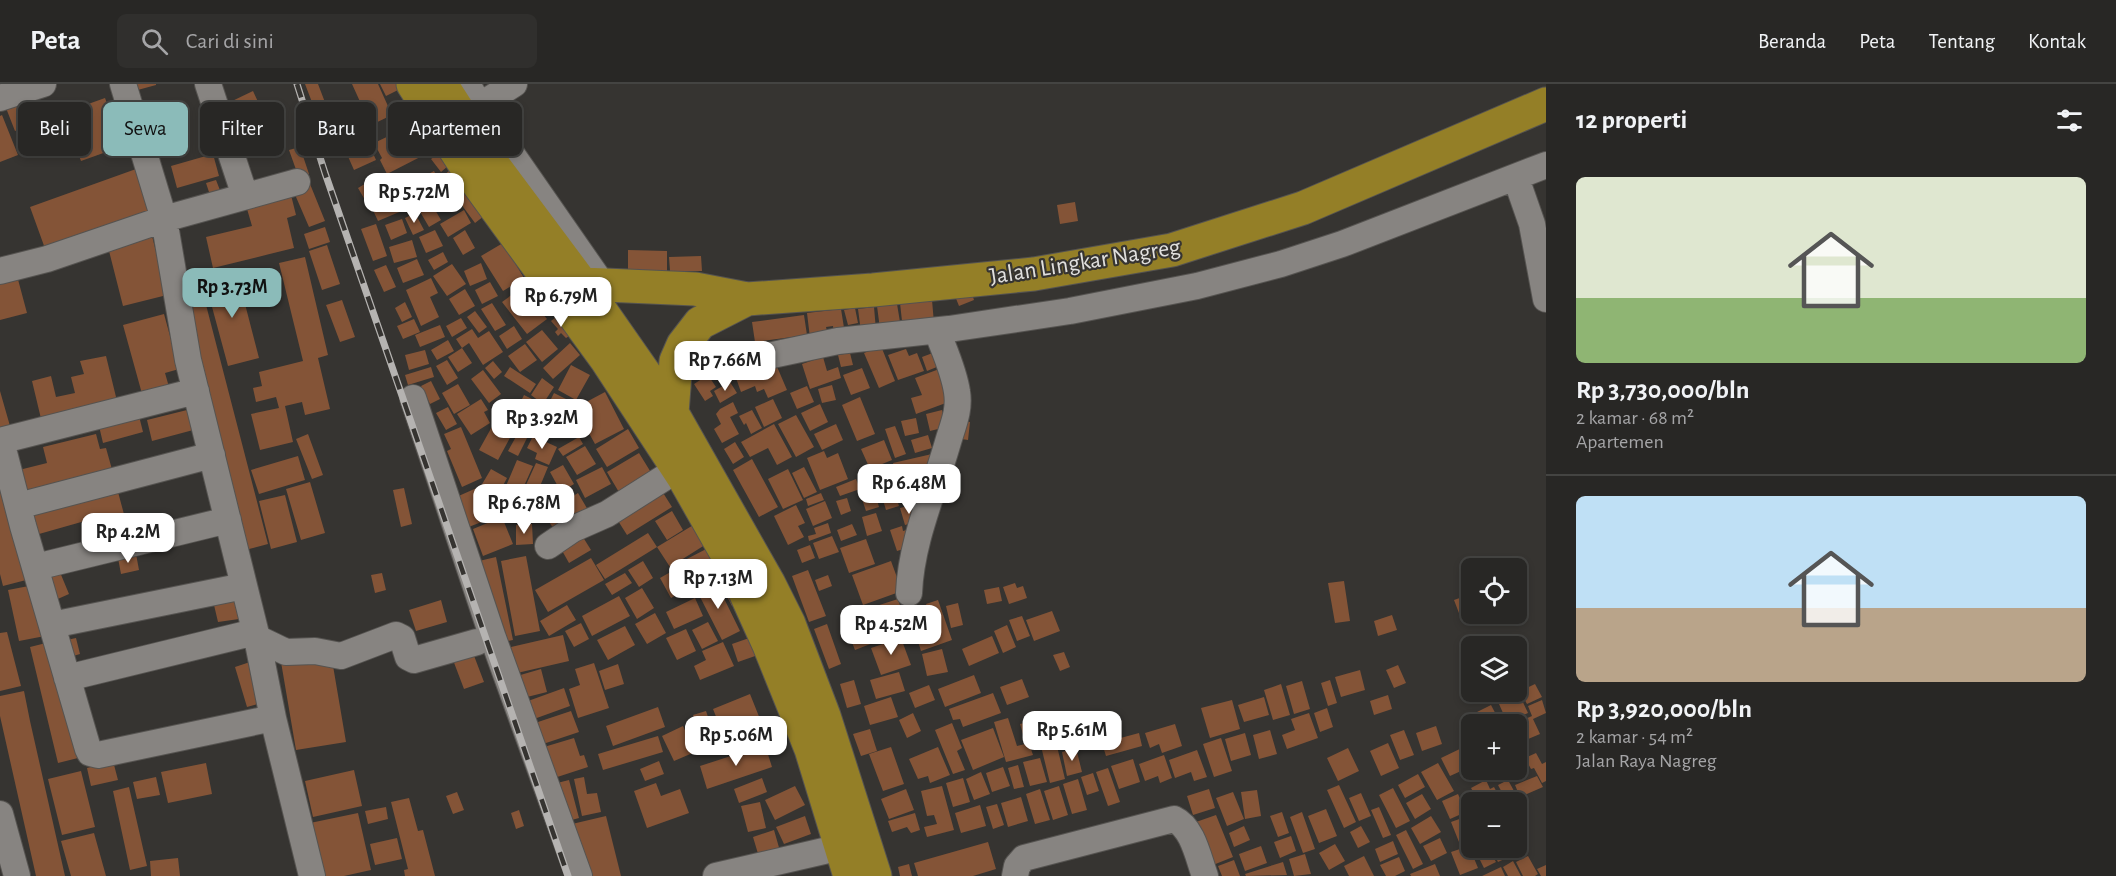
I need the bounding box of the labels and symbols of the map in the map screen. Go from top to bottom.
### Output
pin: Rp 5.72M [352,173,476,224]
street label: Jalan Lingkar Nagreg [988,235,1182,289]
pin: Rp 3.73M [170,268,294,319]
pin: Rp 6.79M [499,277,623,328]
pin: Rp 7.66M [663,341,787,392]
pin: Rp 3.92M [480,399,604,450]
pin: Rp 6.48M [847,464,971,515]
pin: Rp 6.78M [462,484,586,535]
pin: Rp 4.2M [73,513,183,564]
pin: Rp 7.13M [656,559,780,610]
pin: Rp 4.52M [829,605,953,656]
pin: Rp 5.61M [1010,711,1134,762]
pin: Rp 5.06M [674,716,798,767]

